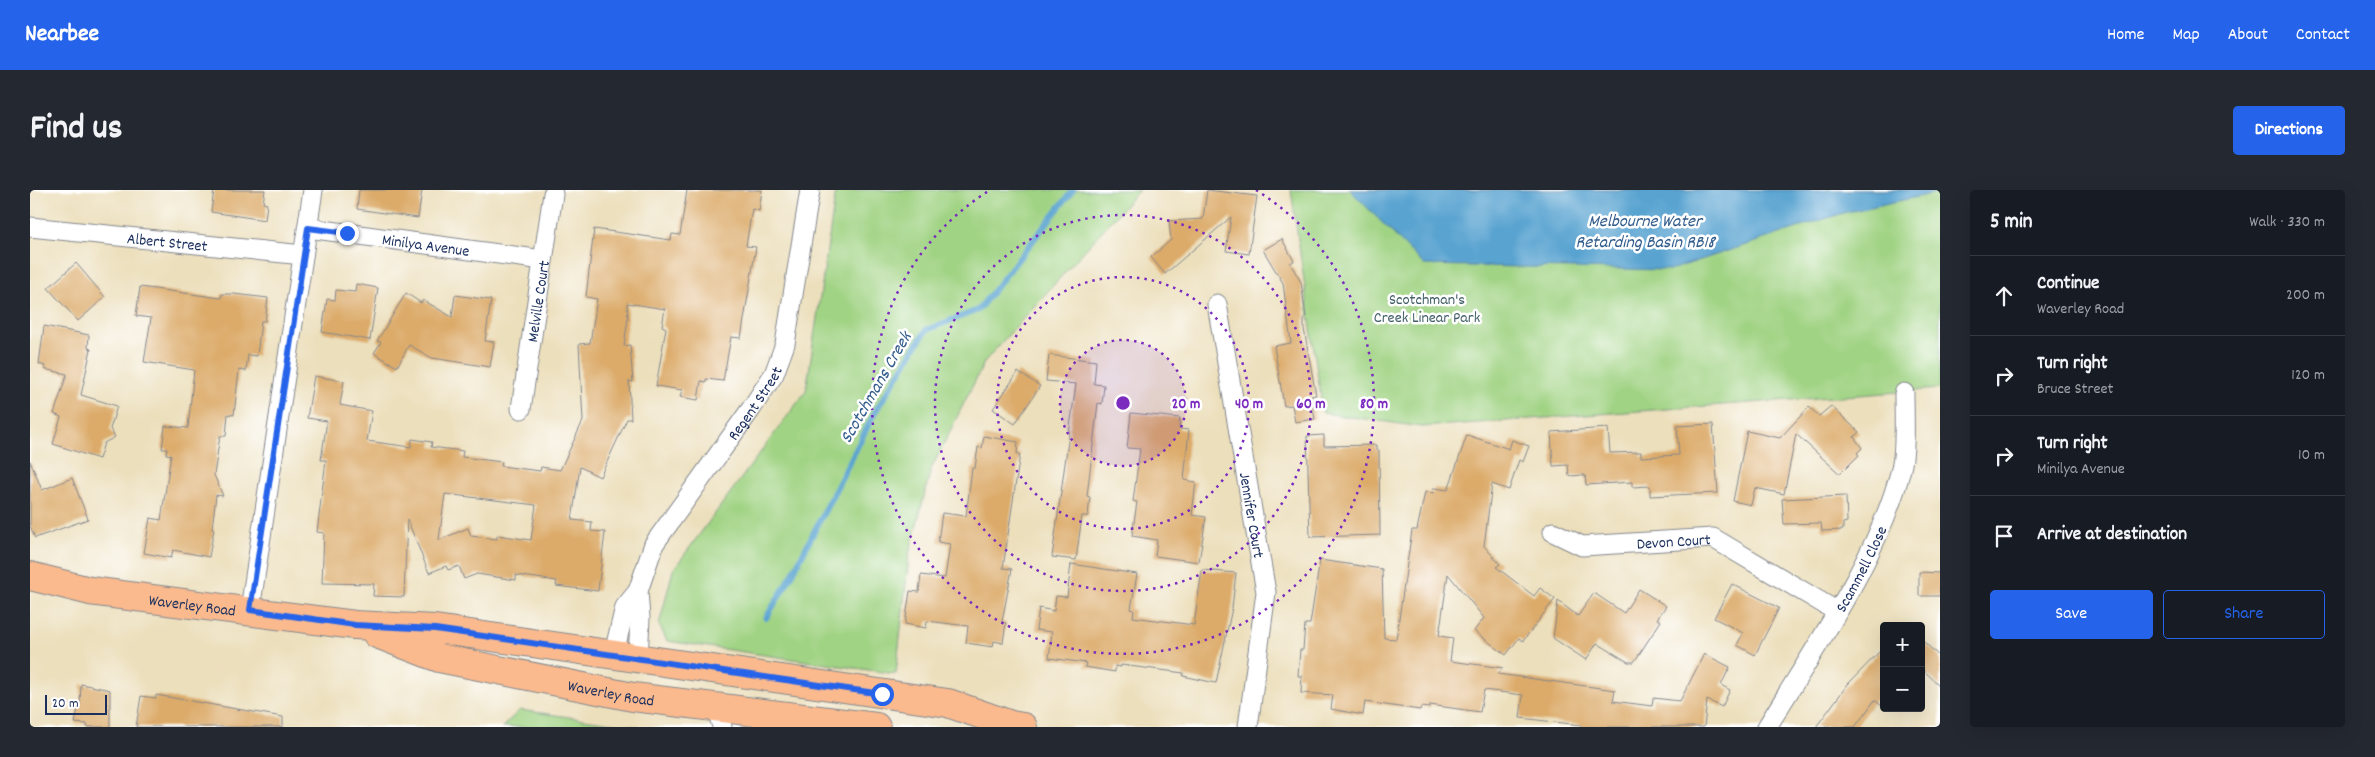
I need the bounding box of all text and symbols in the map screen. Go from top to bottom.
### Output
text: Nearbee [25,18,99,52]
text: Home [2107,23,2144,48]
text: Map [2172,23,2200,48]
text: About [2228,23,2268,48]
text: Contact [2296,23,2350,48]
text: Find us [30,105,122,155]
button: Directions [2233,106,2345,155]
text: 5 min [1990,208,2033,238]
water label: Melbourne Water Retarding Basin RB18 [1575,210,1716,256]
text: Walk · 330 m [2249,211,2325,234]
route end [336,222,359,245]
street label: Albert Street [126,228,209,259]
street label: Minilya Avenue [380,229,471,264]
street label: Melville Court [522,259,557,344]
text: Continue [2037,271,2099,298]
icon: ahead [1990,282,2018,310]
text: 200 m [2286,284,2325,307]
park label: Scotchman's Creek Linear Park [1374,289,1480,330]
text: Waverley Road [2037,298,2124,321]
water label: Scotchmans Creek [835,327,920,449]
text: Turn right [2037,351,2108,378]
icon: right [1990,362,2018,390]
street label: Regent Street [723,364,790,446]
text: 120 m [2291,364,2325,387]
text: Bruce Street [2037,378,2113,401]
centre of rings [1114,394,1132,412]
text: 20 m [1172,394,1200,416]
text: 40 m [1235,394,1263,416]
text: 60 m [1296,394,1326,416]
text: 80 m [1360,394,1388,416]
text: Turn right [2037,431,2108,458]
icon: right [1990,442,2018,470]
text: 10 m [2298,444,2325,467]
text: Minilya Avenue [2037,458,2125,481]
street label: Jennifer Court [1232,471,1269,560]
icon: arrive [1990,522,2018,550]
text: Arrive at destination [2037,522,2187,549]
street label: Scammell Close [1831,523,1894,617]
street label: Devon Court [1636,529,1711,557]
street label: Waverley Road [147,590,237,624]
button: Save [1990,590,2153,639]
button: Share [2163,590,2325,639]
map controls [1880,622,1925,712]
button: + [1880,622,1925,667]
button: − [1880,667,1925,712]
street label: Waverley Road [565,675,655,714]
route start [871,683,894,706]
scale bar [45,692,108,715]
text: 20 m [52,694,79,714]

